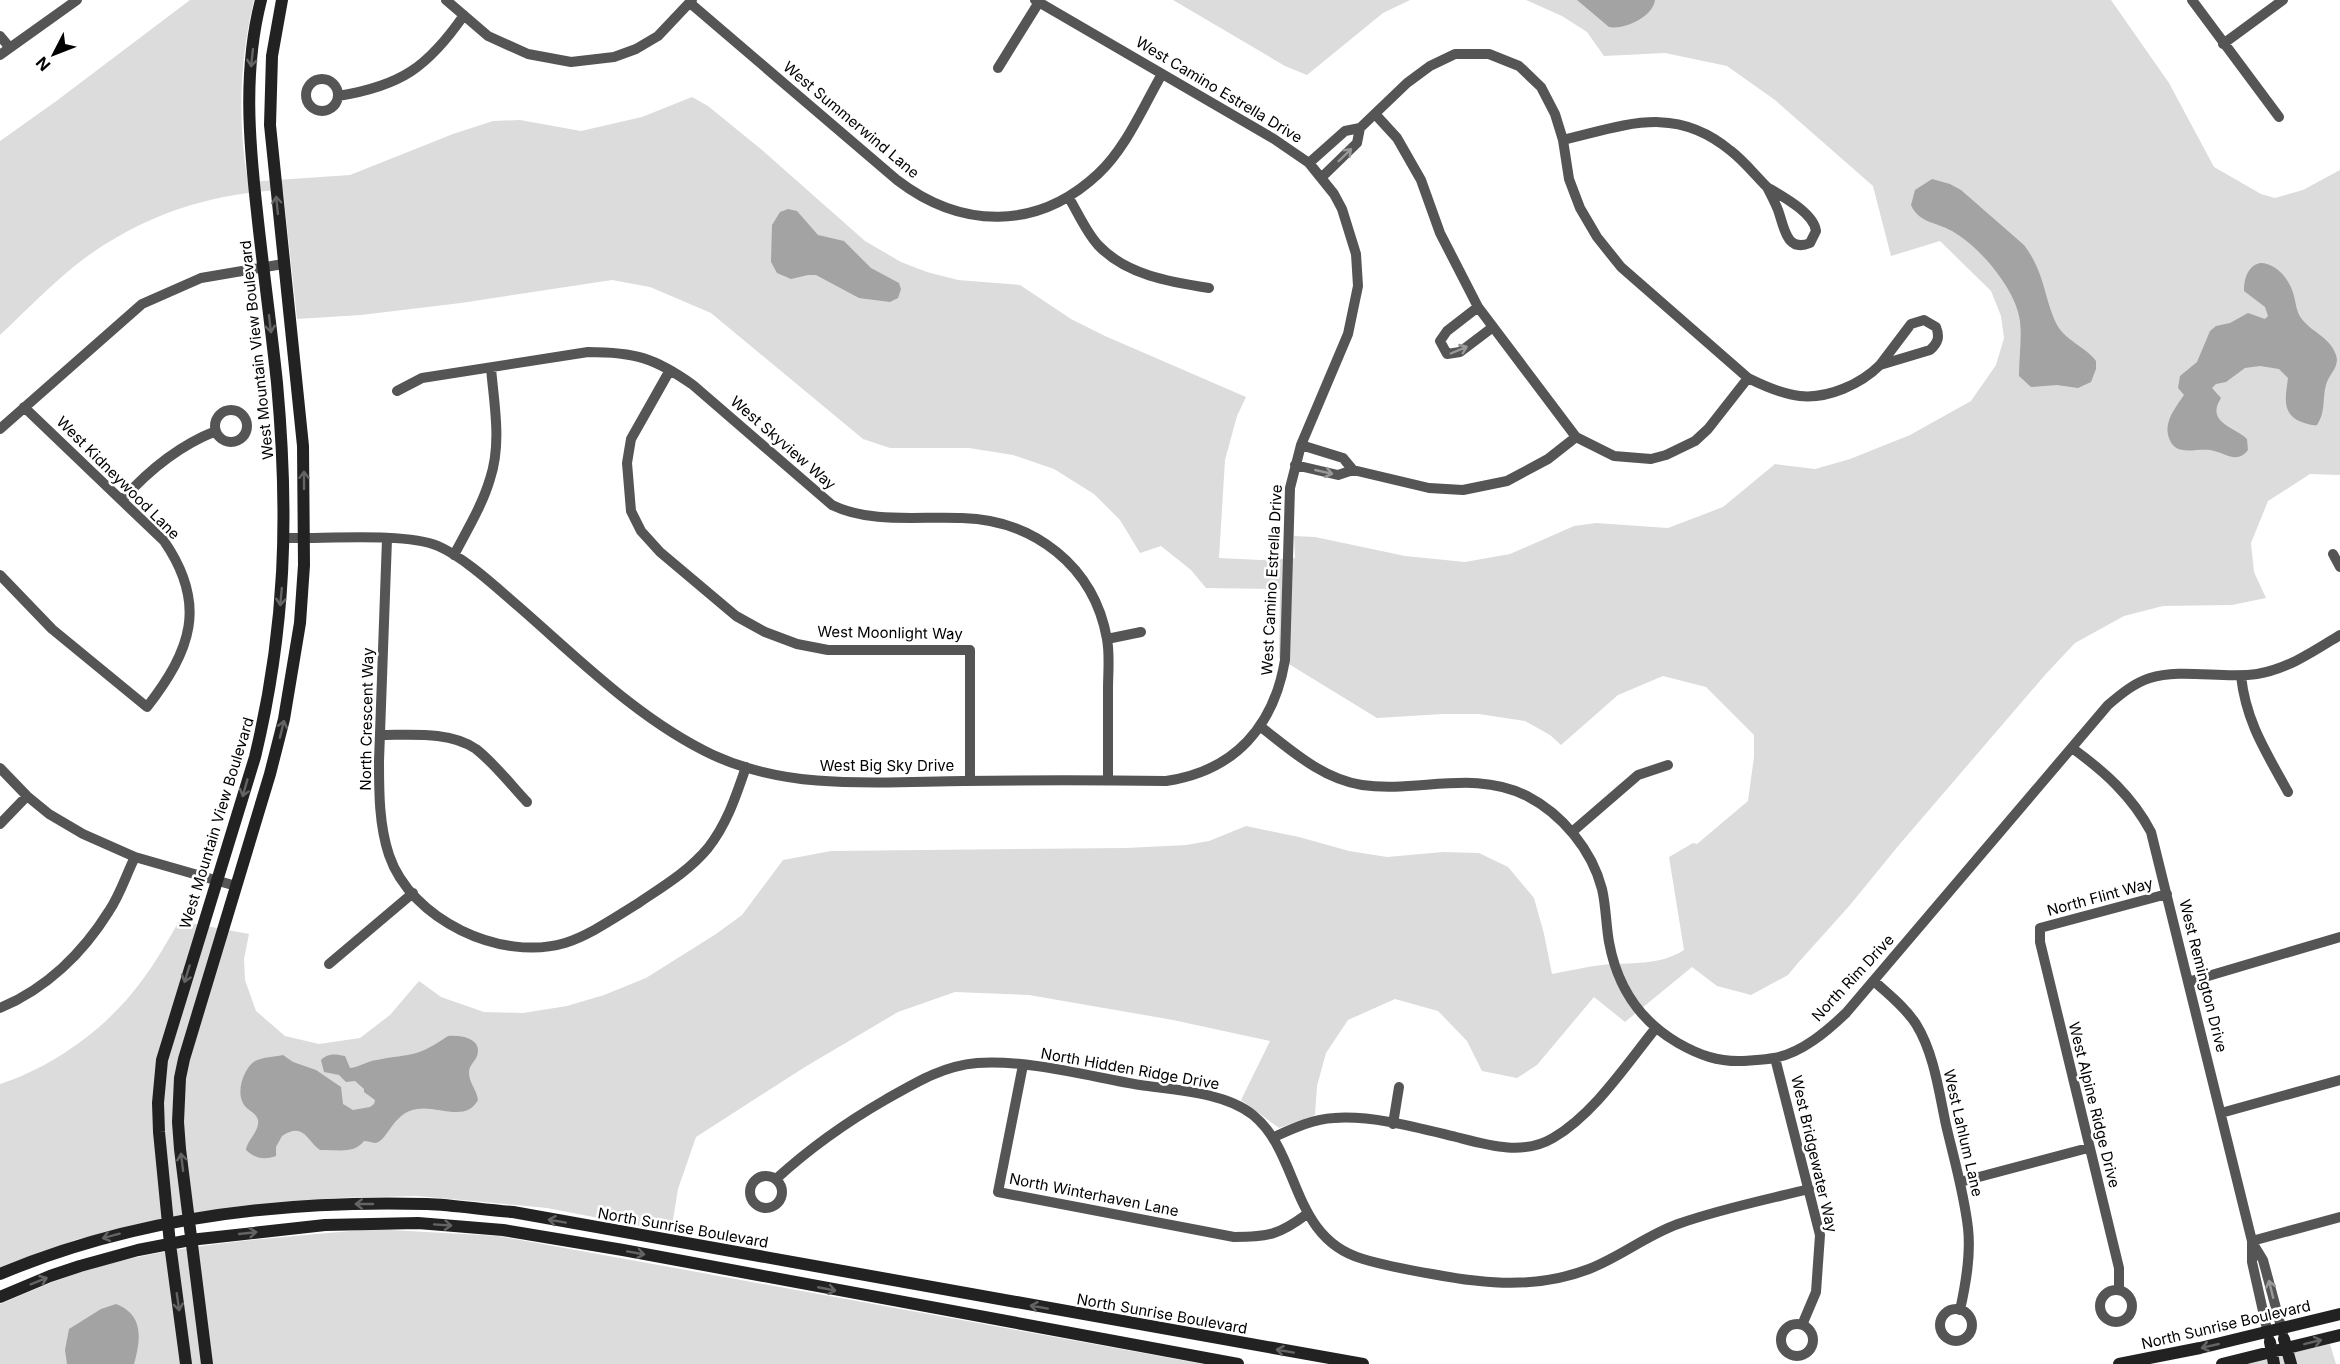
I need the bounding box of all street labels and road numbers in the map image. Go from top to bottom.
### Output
street label: West Camino Estrella Drive [1132,32,1306,147]
street label: West Summerwind Lane [779,57,923,182]
street label: West Mountain View Boulevard [236,240,277,461]
street label: West Skyview Way [727,392,840,494]
street label: West Kidneywood Lane [53,412,184,543]
street label: West Camino Estrella Drive [1257,484,1286,676]
street label: West Moonlight Way [817,622,963,643]
street label: North Crescent Way [356,647,377,791]
street label: West Mountain View Boulevard [175,715,258,931]
street label: West Big Sky Drive [820,756,954,775]
street label: North Flint Way [2045,873,2155,920]
street label: West Remington Drive [2175,897,2232,1054]
street label: North Rim Drive [1807,930,1898,1025]
street label: West Alpine Ridge Drive [2065,1020,2124,1190]
street label: North Hidden Ridge Drive [1039,1043,1221,1094]
street label: West Lahlum Lane [1940,1067,1987,1198]
street label: West Bridgewater Way [1787,1073,1842,1235]
street label: North Winterhaven Lane [1008,1169,1181,1220]
street label: North Sunrise Boulevard [596,1203,770,1252]
street label: North Sunrise Boulevard [1075,1289,1249,1338]
street label: North Sunrise Boulevard [2139,1296,2312,1353]

